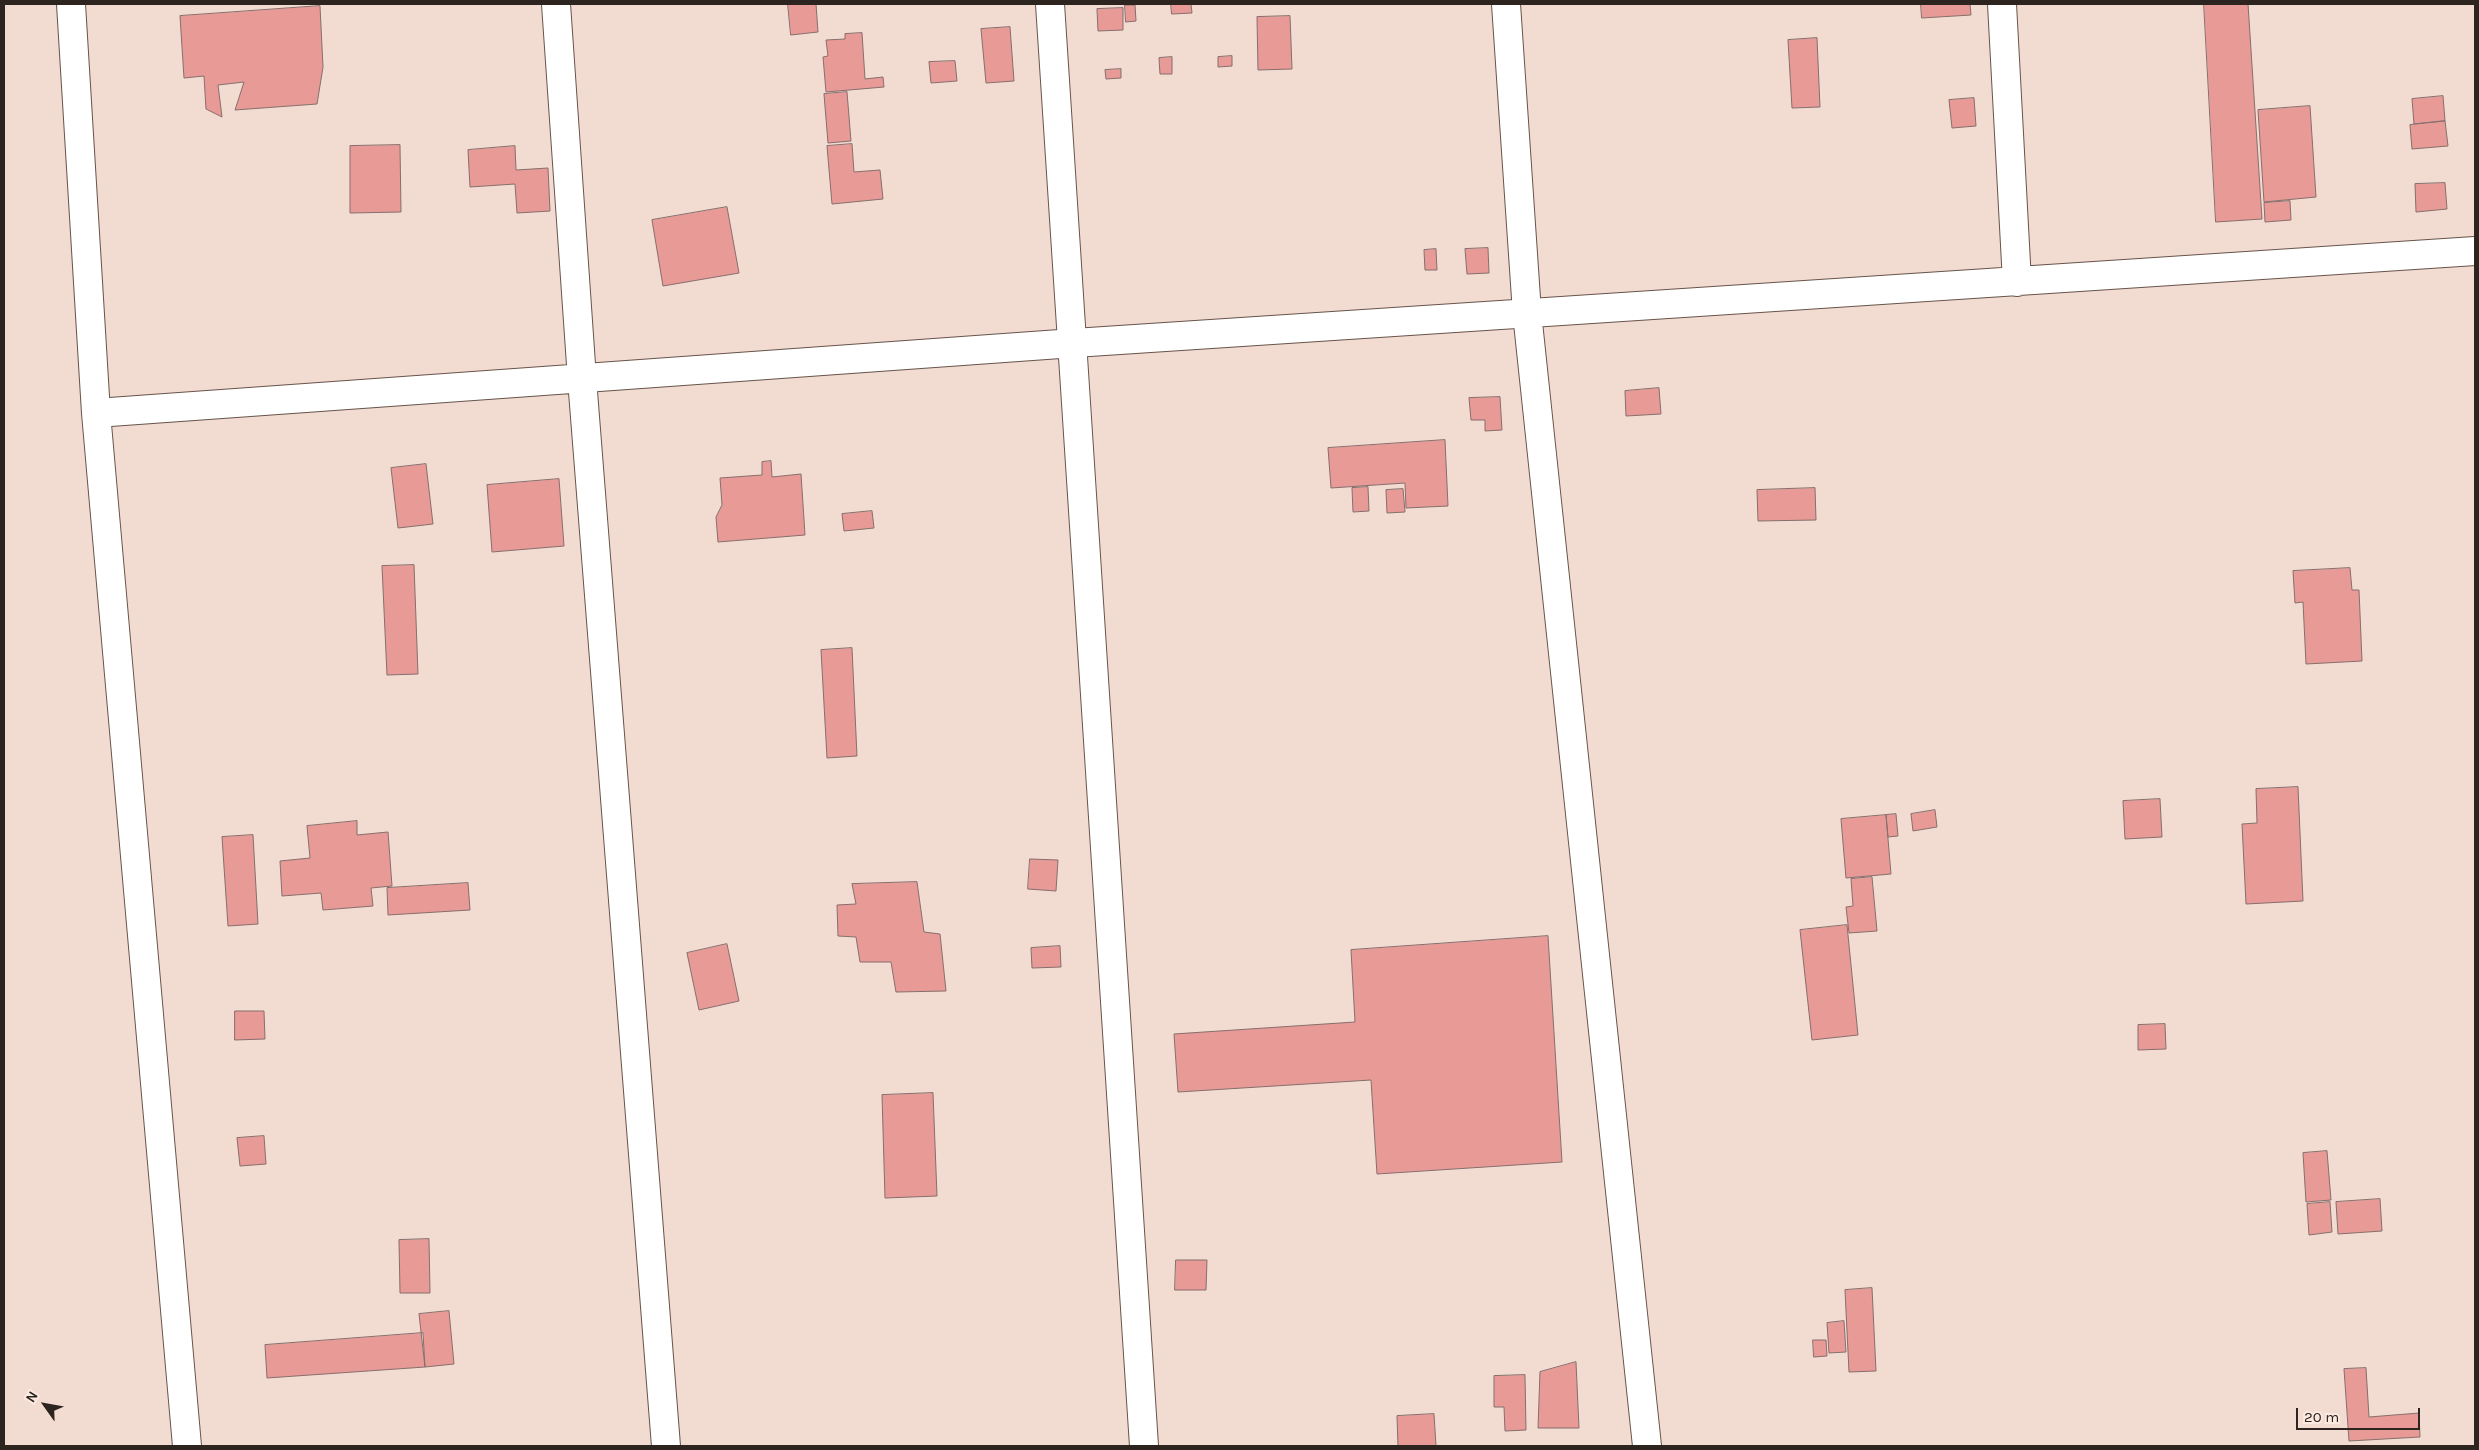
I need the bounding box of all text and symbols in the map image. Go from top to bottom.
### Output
north arrow [20,1380,70,1430]
text: N [22,1388,42,1406]
scale bar [2299,1398,2423,1430]
text: 20 m [2304,1408,2339,1426]

